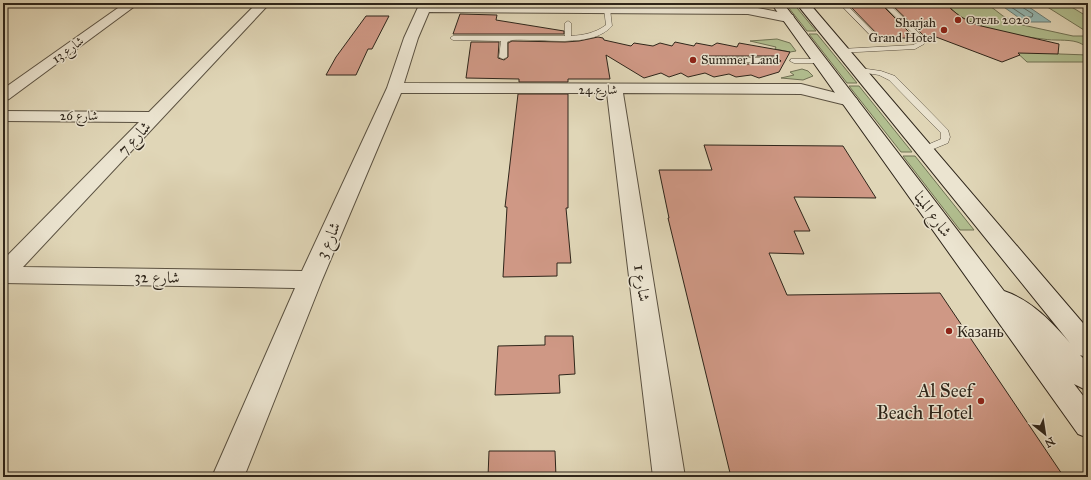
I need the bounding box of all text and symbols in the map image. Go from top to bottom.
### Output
place label: Отель 2020 [966,12,1030,28]
place label: Sharjah Grand Hotel [869,15,937,46]
marker: Отель 2020 [953,15,963,25]
marker: Sharjah Grand Hotel [939,25,949,35]
street label: شارع 13 [49,33,89,69]
place label: Summer Land [701,52,779,68]
marker: Summer Land [688,55,698,65]
street label: شارع 24 [578,82,618,101]
street label: شارع 26 [60,108,98,127]
street label: شارع 7 [113,117,158,162]
street label: شارع المينا [907,187,956,243]
street label: شارع 3 [312,219,348,263]
street label: شارع 1 [626,263,654,303]
street label: شارع 32 [134,267,180,291]
place label: Казань [957,322,1004,341]
marker: Казань [944,326,954,336]
place label: Al Seef Beach Hotel [876,379,976,424]
marker: Al Seef Beach Hotel [976,396,986,406]
north arrow [1025,414,1065,454]
text: N [1042,434,1057,451]

